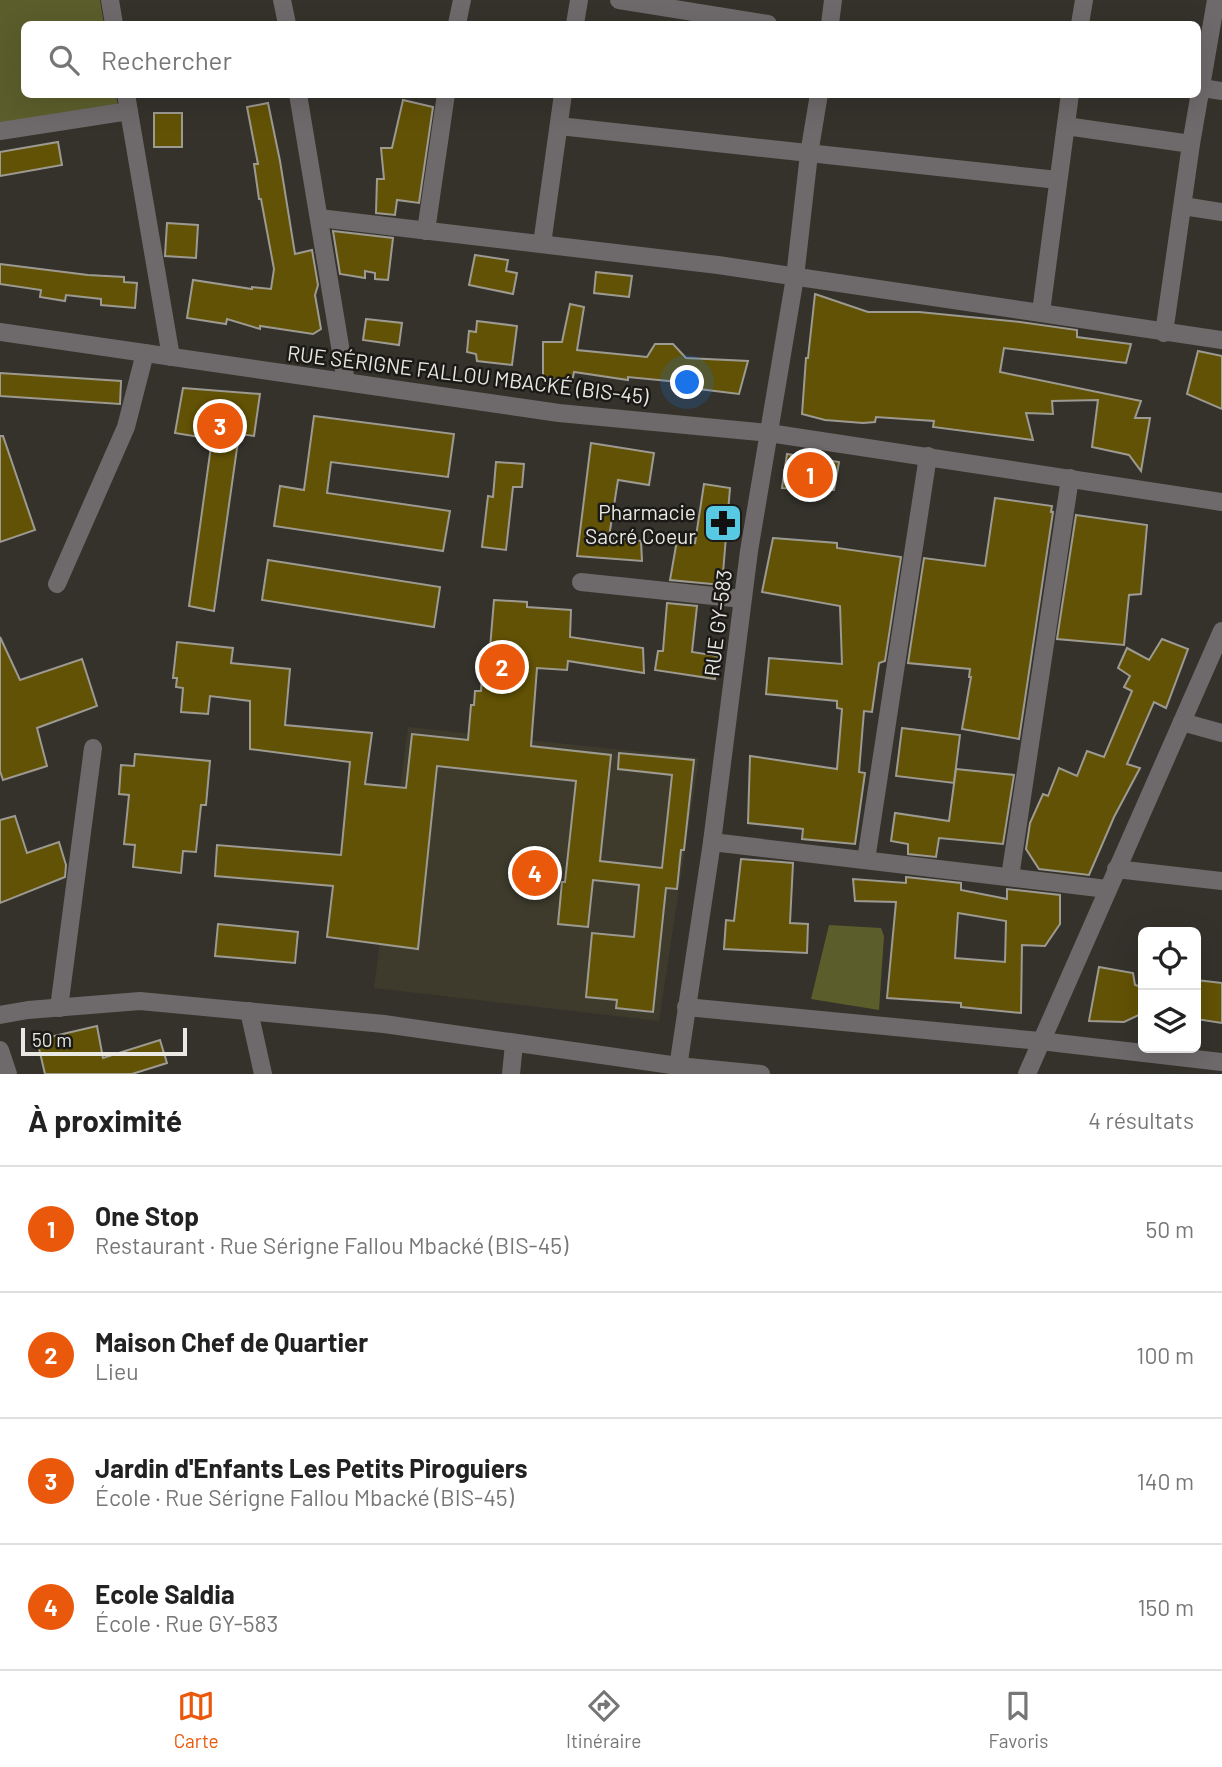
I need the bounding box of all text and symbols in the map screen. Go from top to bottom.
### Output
search box [21,21,1201,98]
icon: search [45,41,83,79]
text: Rechercher [101,44,232,75]
street label: RUE SÉRIGNE FALLOU MBACKÉ (BIS-45) [286,339,651,409]
your location [670,365,704,399]
pin: 3 [197,400,243,452]
pin: 1 [787,449,833,501]
place label: Pharmacie Sacré Coeur [585,499,696,548]
pharmacy icon: Pharmacie Sacré Coeur [702,502,744,544]
street label: RUE GY-583 [698,568,736,678]
pin: 2 [479,641,525,693]
pin: 4 [512,847,558,899]
map controls [1138,927,1201,1053]
button: locate [1138,927,1201,990]
button: layers [1138,990,1201,1053]
scale bar [21,1025,187,1057]
text: 50 m [32,1028,72,1051]
text: À proximité [28,1102,182,1138]
text: 4 résultats [1088,1106,1194,1134]
text: One Stop [95,1200,199,1231]
text: 1 [47,1215,55,1243]
text: 50 m [1146,1215,1194,1243]
text: Restaurant · Rue Sérigne Fallou Mbacké (BIS-45) [95,1231,568,1259]
text: Maison Chef de Quartier [95,1326,368,1357]
text: 2 [45,1341,57,1369]
text: 100 m [1136,1341,1194,1369]
text: Lieu [95,1357,139,1385]
text: Jardin d'Enfants Les Petits Piroguiers [95,1452,528,1483]
text: 3 [45,1467,57,1495]
text: 140 m [1137,1467,1194,1495]
text: École · Rue Sérigne Fallou Mbacké (BIS-45) [95,1483,514,1511]
text: Ecole Saldia [95,1578,235,1609]
text: 4 [44,1593,58,1621]
text: 150 m [1138,1593,1194,1621]
text: École · Rue GY-583 [95,1609,278,1637]
tab: Carte [174,1687,219,1752]
tab: Itinéraire [566,1687,641,1752]
tab: Favoris [989,1687,1048,1752]

